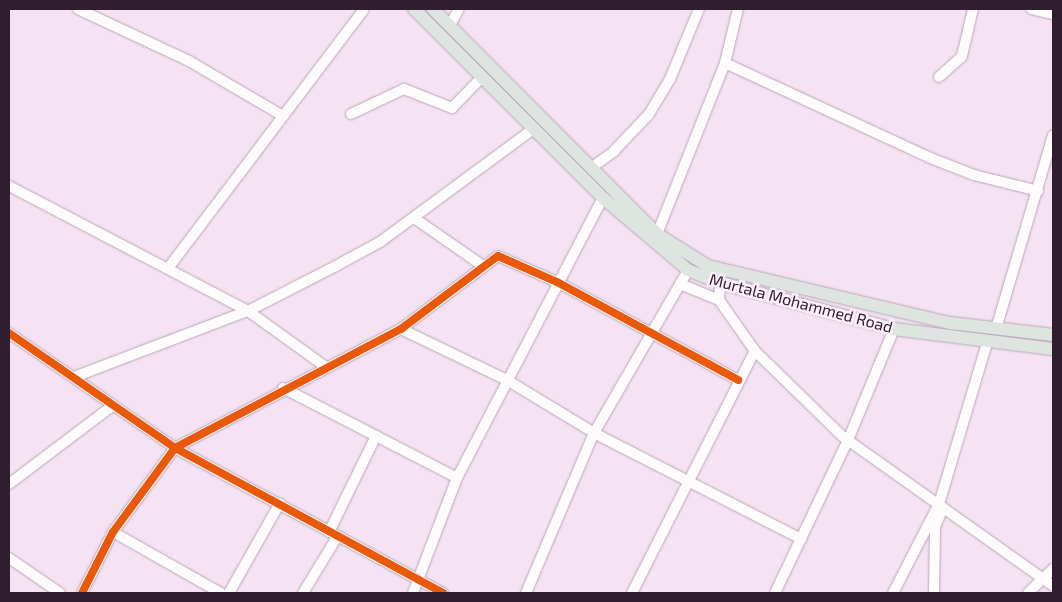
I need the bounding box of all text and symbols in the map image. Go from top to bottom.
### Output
street label: Murtala Mohammed Road [707,269,895,337]

